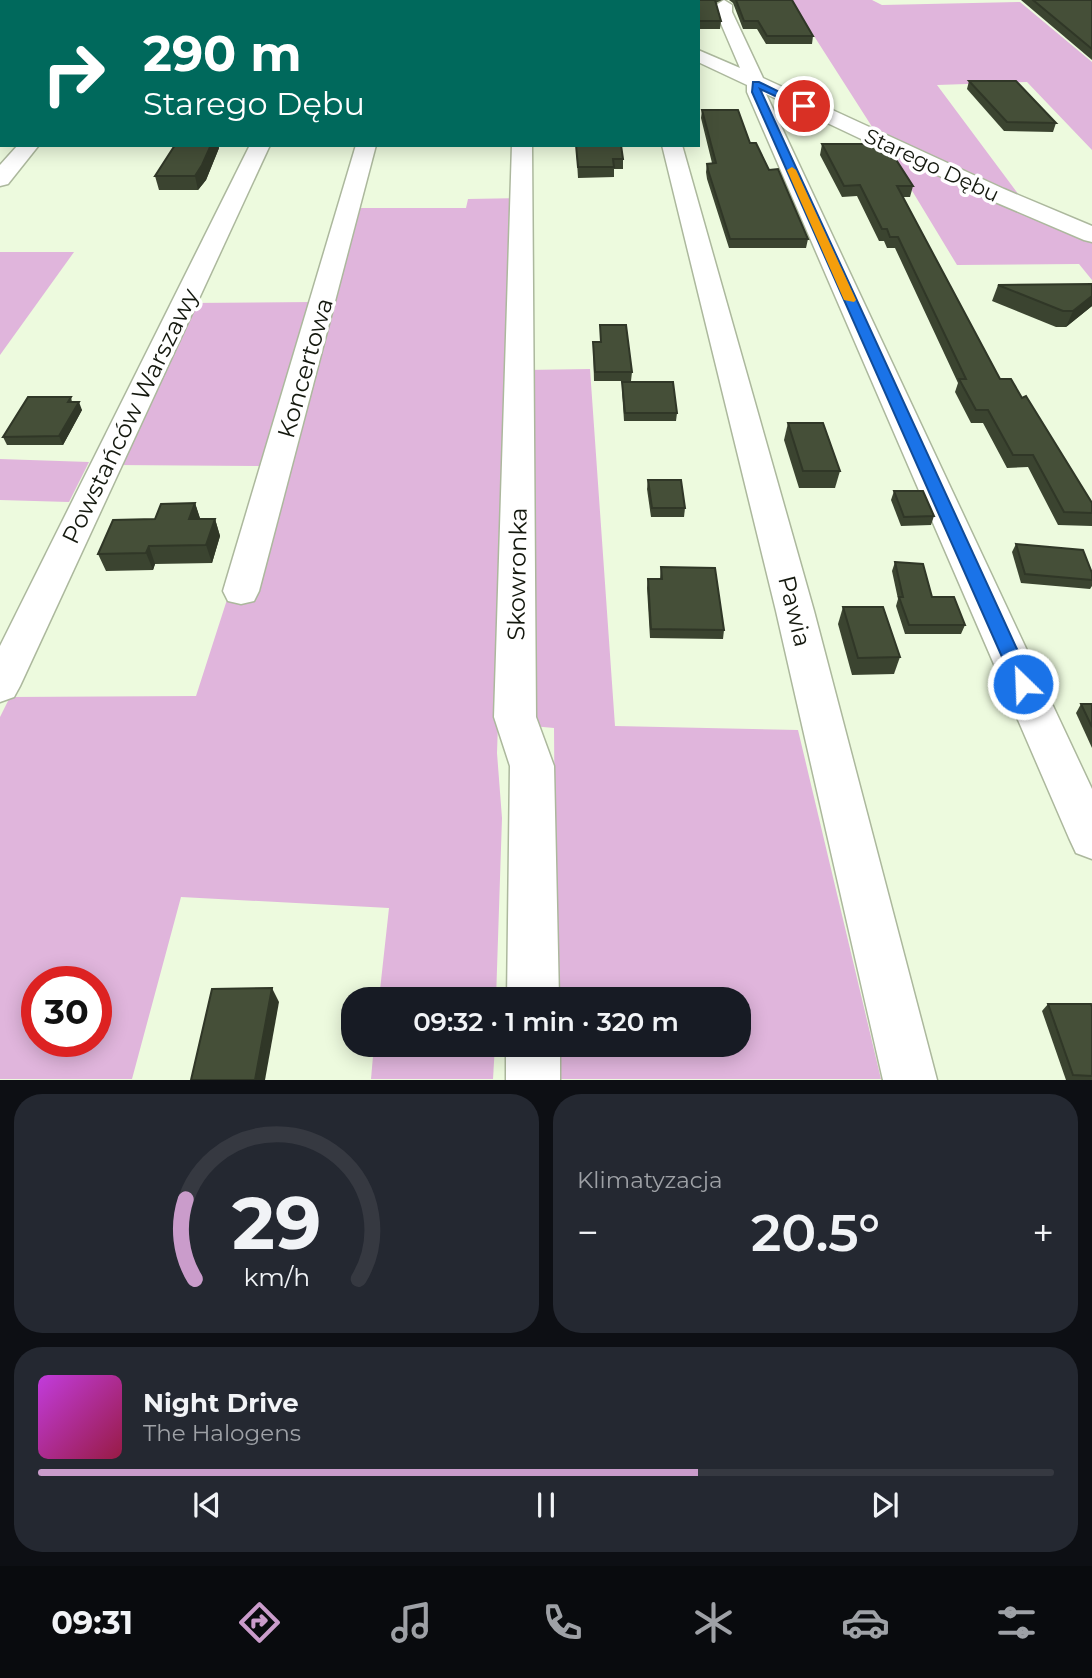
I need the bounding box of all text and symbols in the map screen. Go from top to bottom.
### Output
text: 290 m [143,24,302,83]
icon: right [28,28,119,119]
pin [774,76,834,136]
text: Starego Dębu [143,84,365,123]
icon: arrive [785,87,823,125]
street label: Starego Dębu [861,123,1003,207]
street label: Powstańców Warszawy [56,284,204,548]
street label: Koncertowa [271,295,339,441]
street label: Skowronka [501,507,533,641]
street label: Pawia [772,572,818,650]
position arrow [986,647,1060,721]
speed limit sign: 30 [21,966,112,1057]
text: 09:32 · 1 min · 320 m [413,1006,679,1038]
text: Klimatyzacja [577,1166,723,1194]
text: 29 [232,1180,321,1268]
text: 20.5° [751,1201,880,1264]
text: − [577,1209,599,1256]
text: + [1032,1209,1054,1256]
text: km/h [243,1262,310,1292]
text: Night Drive [143,1387,299,1419]
text: The Halogens [143,1419,301,1447]
icon: previous [188,1486,226,1524]
icon: pause [527,1486,565,1524]
icon: next [866,1486,904,1524]
icon: directions [235,1598,284,1647]
icon: music [387,1598,436,1647]
icon: phone [538,1598,587,1647]
icon: climate [689,1598,738,1647]
icon: car [841,1598,890,1647]
icon: filters [992,1598,1041,1647]
text: 09:31 [51,1603,133,1642]

